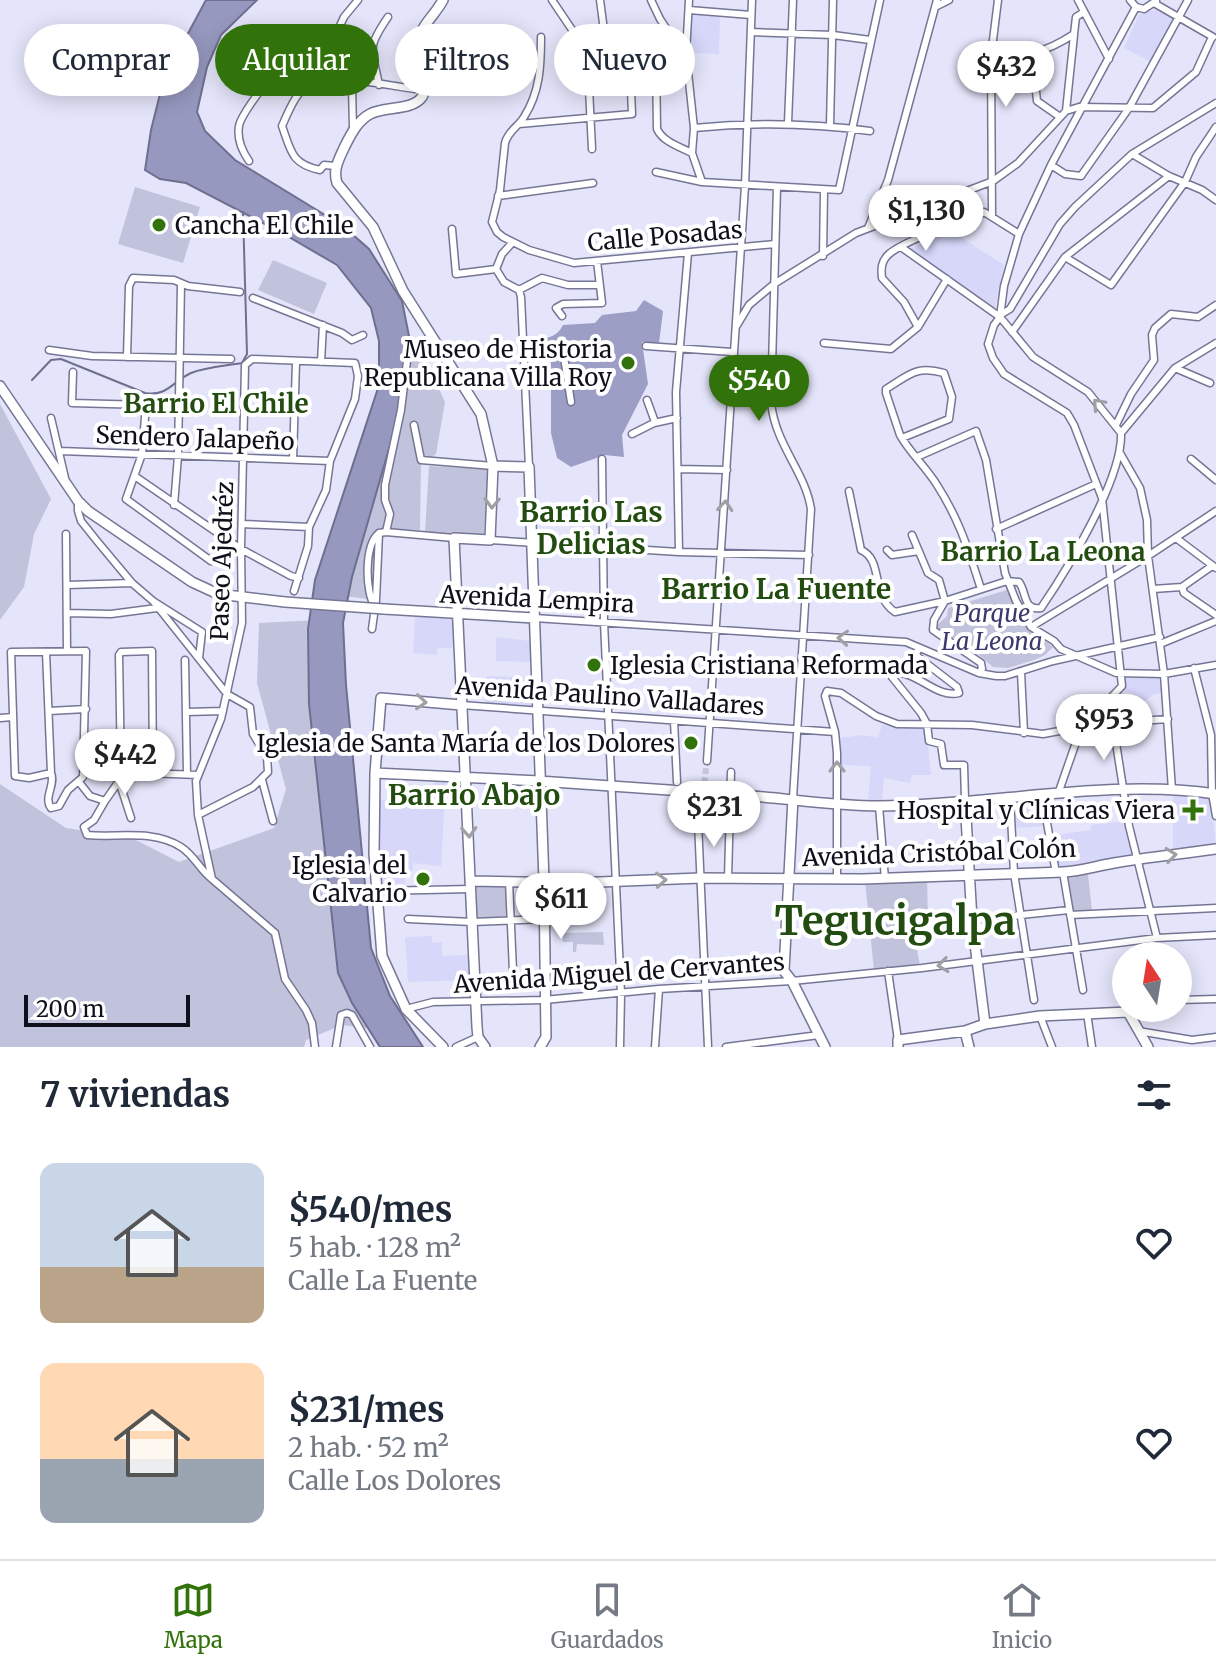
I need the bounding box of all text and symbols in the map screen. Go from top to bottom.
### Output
chip: Comprar [24,24,199,96]
chip: Alquilar [215,24,379,96]
chip: Filtros [395,24,538,96]
chip: Nuevo [554,24,695,96]
pin: $432 [959,41,1053,109]
text: $432 [975,50,1037,83]
pin: $1,130 [861,185,991,253]
text: $1,130 [886,194,966,227]
place label: Cancha El Chile [175,210,354,241]
street label: Calle Posadas [586,214,744,258]
marker: Cancha El Chile [150,216,168,234]
place label: Museo de Historia Republicana Villa Roy [364,334,612,393]
marker: Museo de Historia Republicana Villa Roy [619,354,637,372]
pin: $540 [712,355,806,423]
text: $540 [727,364,791,397]
district label: Barrio El Chile [123,387,309,420]
one-way arrow [1093,398,1107,413]
street label: Sendero Jalapeño [95,419,295,457]
street label: Paseo Ajedréz [204,481,240,641]
district label: Barrio Las Delicias [519,494,663,562]
one-way arrow [484,497,501,510]
one-way arrow [716,499,733,511]
district label: Barrio La Leona [941,535,1145,568]
district label: Barrio La Fuente [661,571,891,607]
street label: Avenida Lempira [438,578,635,620]
park label: Parque La Leona [941,598,1043,657]
one-way arrow [836,630,849,647]
place label: Iglesia Cristiana Reformada [610,650,928,681]
marker: Iglesia Cristiana Reformada [585,656,603,674]
street label: Avenida Paulino Valladares [454,670,765,722]
one-way arrow [415,693,428,710]
pin: $953 [1057,694,1151,762]
text: $953 [1074,703,1134,736]
place label: Iglesia de Santa María de los Dolores [256,728,675,759]
pin: $442 [78,729,172,797]
marker: Iglesia de Santa María de los Dolores [682,734,700,752]
text: $442 [93,738,157,771]
one-way arrow [828,760,846,773]
district label: Barrio Abajo [388,777,560,813]
pin: $231 [667,781,761,849]
text: $231 [685,790,743,823]
place label: Hospital y Clínicas Viera [897,795,1175,826]
marker: Hospital y Clínicas Viera [1182,799,1204,821]
one-way arrow [460,826,477,839]
street label: Avenida Cristóbal Colón [800,833,1077,873]
one-way arrow [1164,847,1178,864]
place label: Iglesia del Calvario [292,850,407,909]
marker: Iglesia del Calvario [414,870,432,888]
one-way arrow [655,871,668,888]
pin: $611 [514,873,608,941]
text: $611 [534,882,588,915]
district label: Tegucigalpa [775,896,1016,946]
north arrow [1112,942,1192,1022]
map controls [1112,942,1192,1022]
street label: Avenida Miguel de Cervantes [451,946,786,1000]
one-way arrow [936,956,950,973]
scale bar [24,991,190,1027]
text: 200 m [36,995,104,1023]
icon: filters [1132,1073,1176,1117]
text: 7 viviendas [40,1074,230,1116]
text: $540/mes [288,1189,452,1231]
icon: home [104,1195,200,1291]
icon: heart [1132,1221,1176,1265]
text: 5 hab. · 128 m² [288,1231,461,1264]
text: Calle La Fuente [288,1264,477,1297]
text: $231/mes [288,1389,445,1431]
icon: home [104,1395,200,1491]
icon: heart [1132,1421,1176,1465]
text: 2 hab. · 52 m² [288,1431,449,1464]
text: Calle Los Dolores [288,1464,501,1497]
tab: Mapa [164,1578,223,1654]
tab: Guardados [551,1578,664,1654]
tab: Inicio [992,1578,1052,1654]

